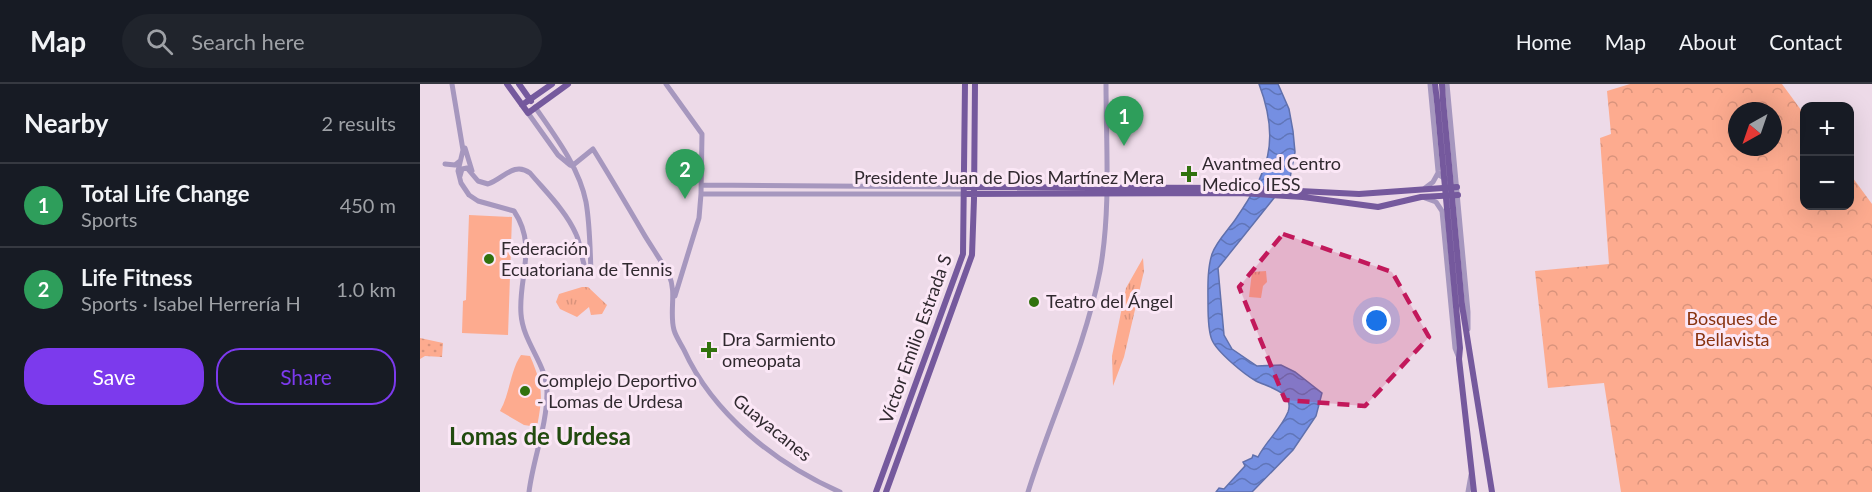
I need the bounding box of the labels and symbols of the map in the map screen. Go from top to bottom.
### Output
pin: 1 [1104,97,1144,146]
north arrow [1728,102,1782,156]
pin: 2 [666,150,704,199]
place label: Avantmed Centro Medico IESS [1202,152,1341,195]
marker: Avantmed Centro Medico IESS [1180,165,1198,183]
street label: Presidente Juan de Dios Martínez Mera [854,166,1164,188]
place label: Federación Ecuatoriana de Tennis [501,237,672,280]
street label: Víctor Emilio Estrada S [874,251,956,426]
marker: Federación Ecuatoriana de Tennis [482,252,496,266]
place label: Teatro del Ángel [1046,290,1173,312]
marker: Teatro del Ángel [1027,295,1041,309]
your location [1362,306,1391,335]
park label: Bosques de Bellavista [1686,307,1778,350]
place label: Dra Sarmiento omeopata [722,328,836,371]
marker: Dra Sarmiento omeopata [700,341,718,359]
place label: Complejo Deportivo - Lomas de Urdesa [537,369,697,412]
marker: Complejo Deportivo - Lomas de Urdesa [518,384,532,398]
street label: Guayacanes [729,389,817,466]
district label: Lomas de Urdesa [449,421,631,450]

